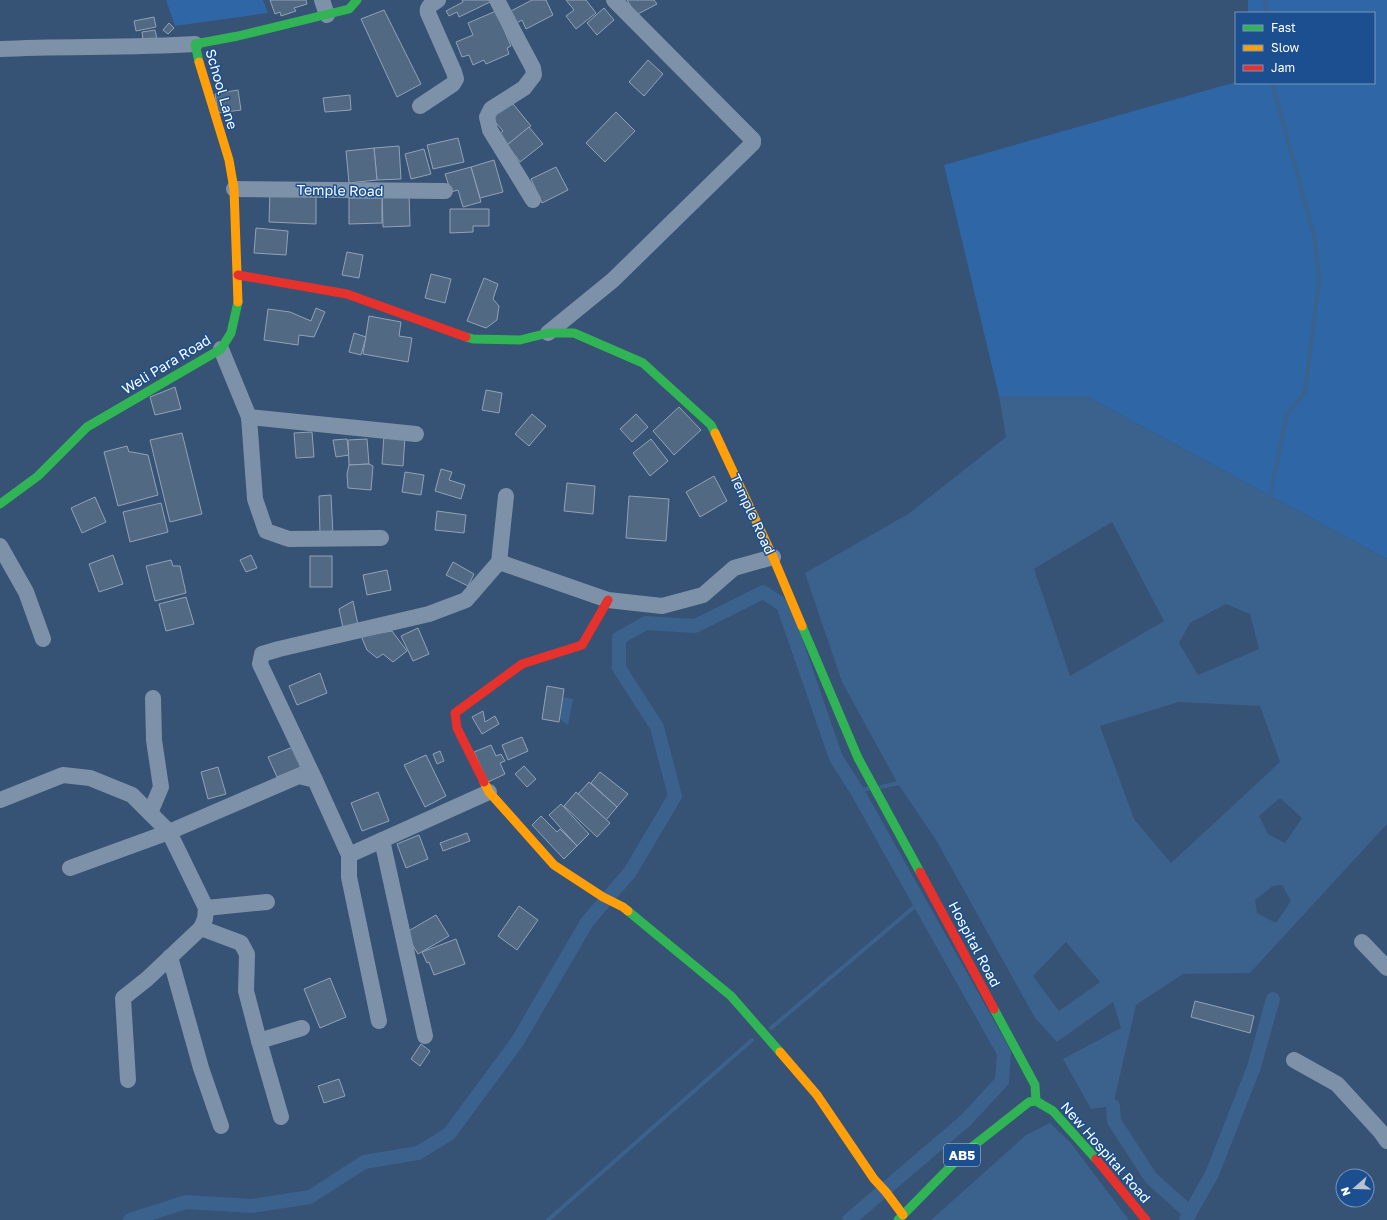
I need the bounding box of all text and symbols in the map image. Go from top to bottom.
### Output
legend [1235,12,1375,84]
text: Fast [1271,20,1296,35]
text: Slow [1271,40,1299,55]
street label: School Lane [202,47,242,131]
text: Jam [1271,60,1295,75]
street label: Temple Road [296,181,384,199]
street label: Weli Para Road [118,331,214,397]
street label: Temple Road [727,471,779,557]
street label: Hospital Road [945,898,1005,990]
street label: New Hospital Road [1058,1098,1154,1206]
road number: AB5 [944,1144,980,1166]
north arrow [1335,1168,1375,1208]
text: N [1338,1185,1353,1198]

